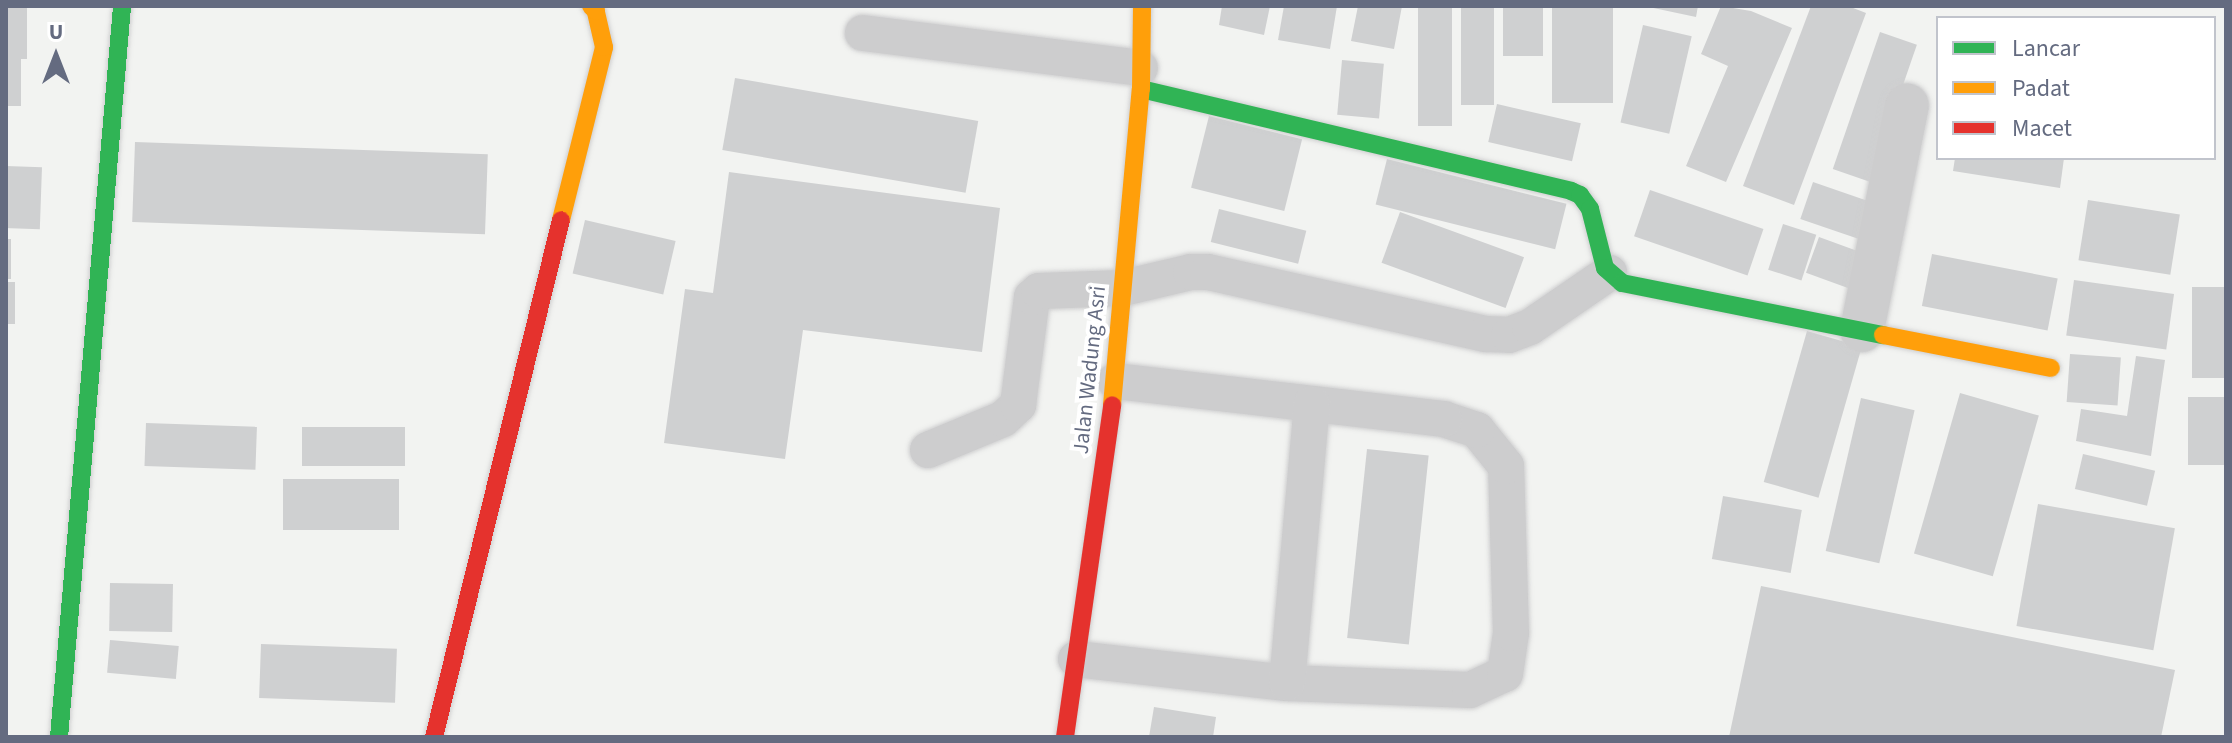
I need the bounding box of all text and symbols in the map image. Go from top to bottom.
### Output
north arrow [16,16,96,96]
text: U [49,16,63,48]
legend [1936,16,2216,160]
text: Lancar [2012,31,2080,66]
text: Padat [2012,71,2070,106]
text: Macet [2012,111,2072,146]
street label: Jalan Wadung Asri [1068,284,1112,456]

